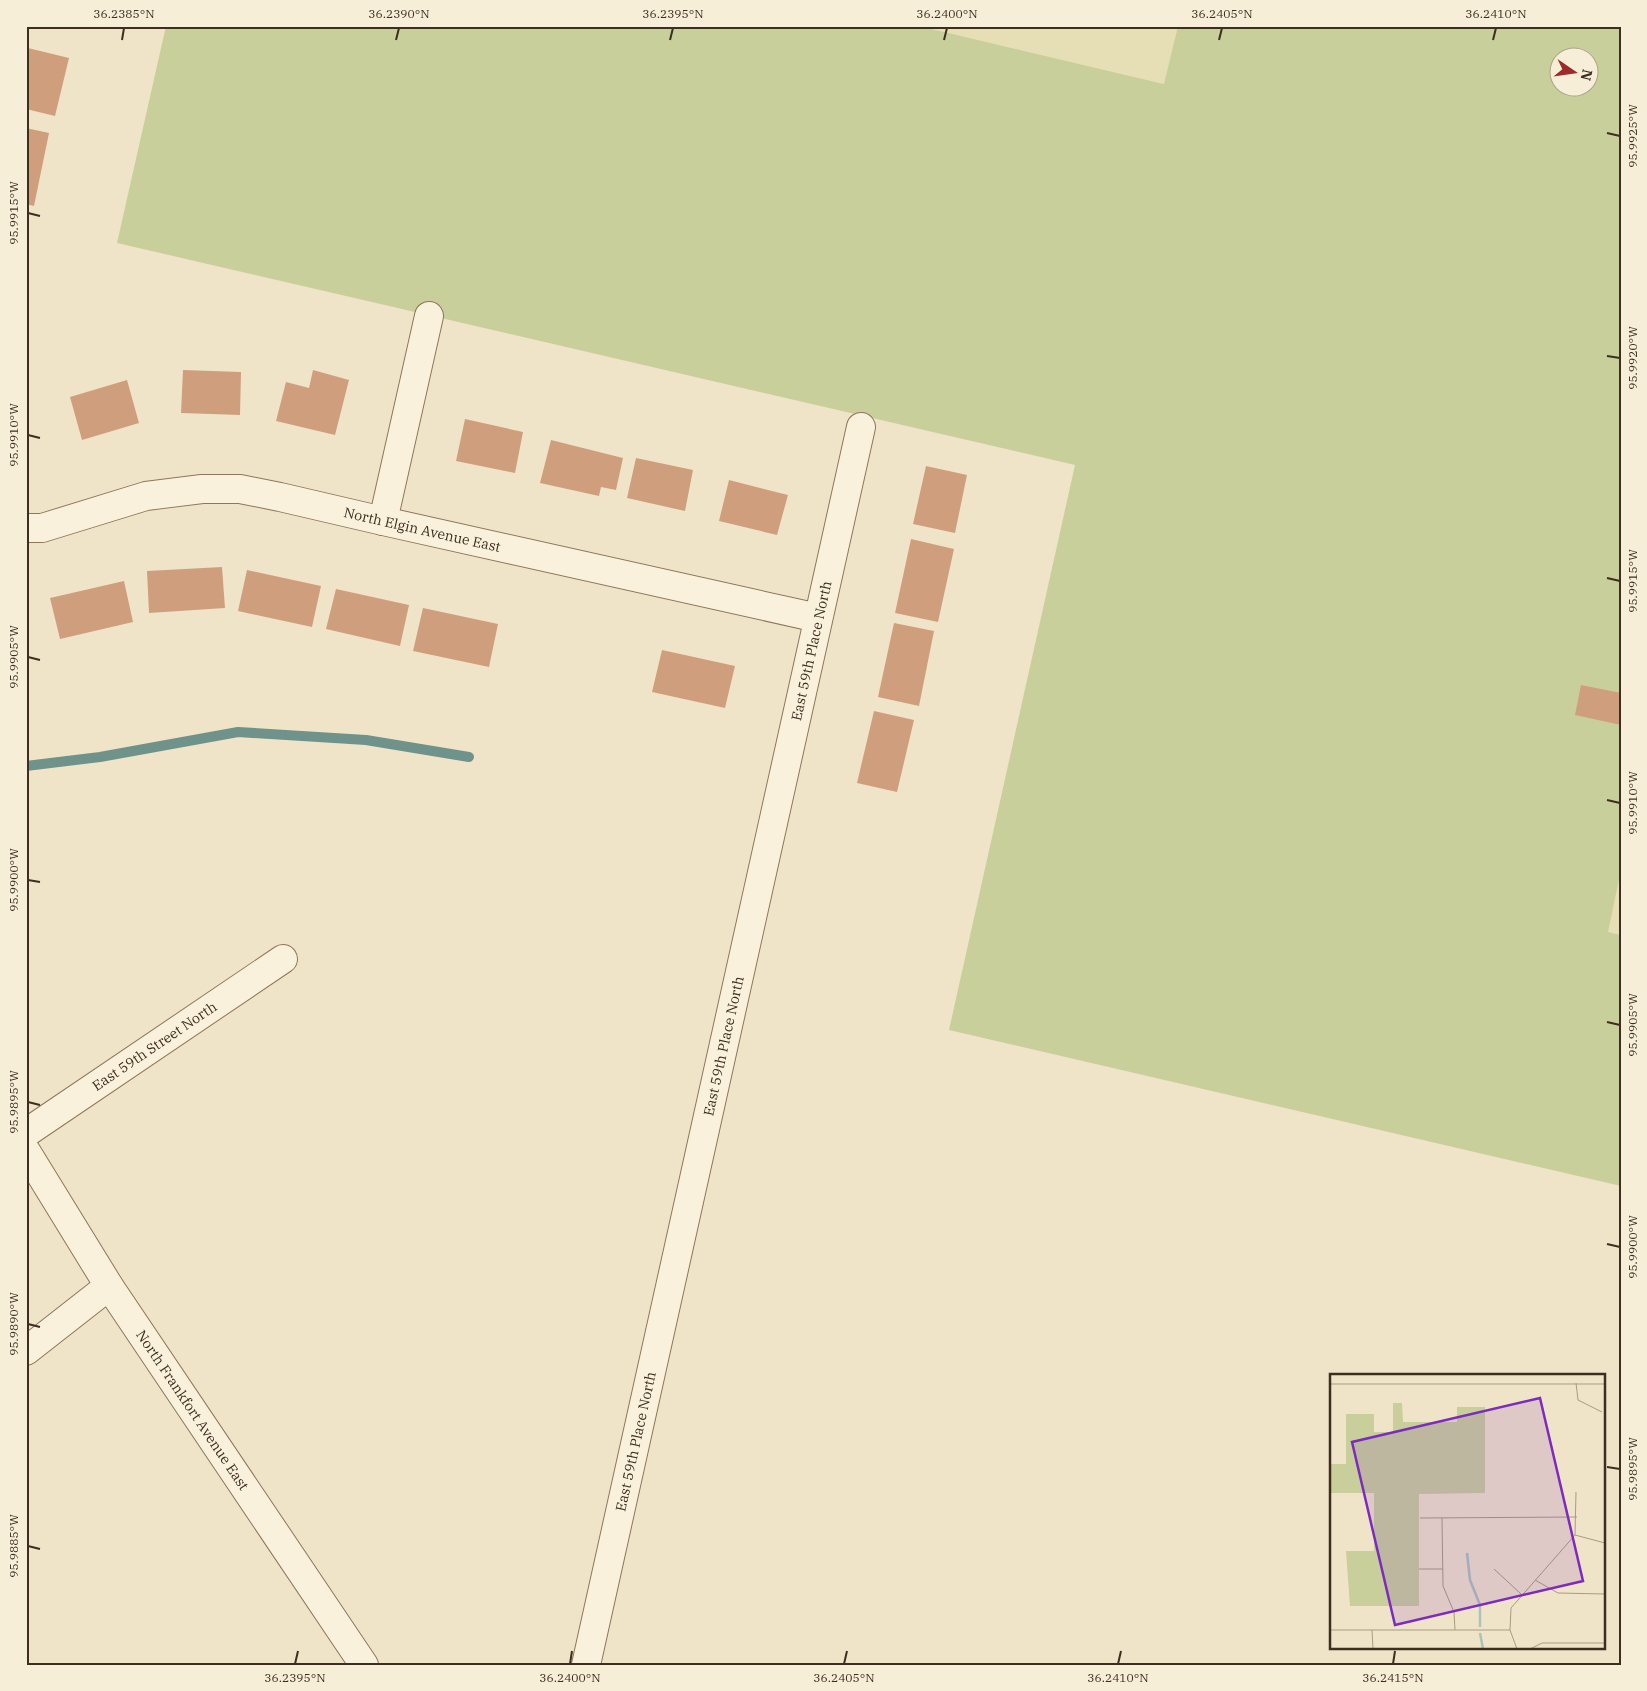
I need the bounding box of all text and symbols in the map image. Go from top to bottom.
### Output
text: 36.2385°N [93,6,155,21]
text: 36.2390°N [368,6,430,21]
text: 36.2395°N [642,6,704,21]
text: 36.2400°N [916,6,978,21]
text: 36.2405°N [1191,6,1253,21]
text: 36.2410°N [1465,6,1527,21]
north arrow [1550,48,1600,98]
text: N [1577,68,1597,82]
text: 95.9925°W [1625,104,1640,168]
text: 95.9915°W [6,181,21,245]
text: 95.9920°W [1625,326,1640,390]
text: 95.9910°W [6,403,21,467]
street label: North Elgin Avenue East [342,503,502,556]
text: 95.9915°W [1625,549,1640,613]
street label: East 59th Place North [787,579,836,722]
text: 95.9905°W [6,625,21,689]
text: 95.9910°W [1625,771,1640,835]
text: 95.9900°W [6,848,21,912]
street label: East 59th Place North [699,974,748,1118]
text: 95.9905°W [1625,993,1640,1057]
street label: East 59th Street North [89,997,220,1095]
text: 95.9895°W [6,1070,21,1134]
text: 95.9900°W [1625,1215,1640,1279]
text: 95.9890°W [6,1292,21,1356]
street label: North Frankfort Avenue East [132,1326,253,1494]
street label: East 59th Place North [611,1370,660,1513]
inset map [1330,1374,1604,1648]
text: 95.9895°W [1625,1437,1640,1501]
text: 95.9885°W [6,1514,21,1578]
text: 36.2395°N [264,1670,326,1685]
text: 36.2400°N [539,1670,601,1685]
text: 36.2405°N [813,1670,875,1685]
text: 36.2410°N [1087,1670,1149,1685]
text: 36.2415°N [1362,1670,1424,1685]

